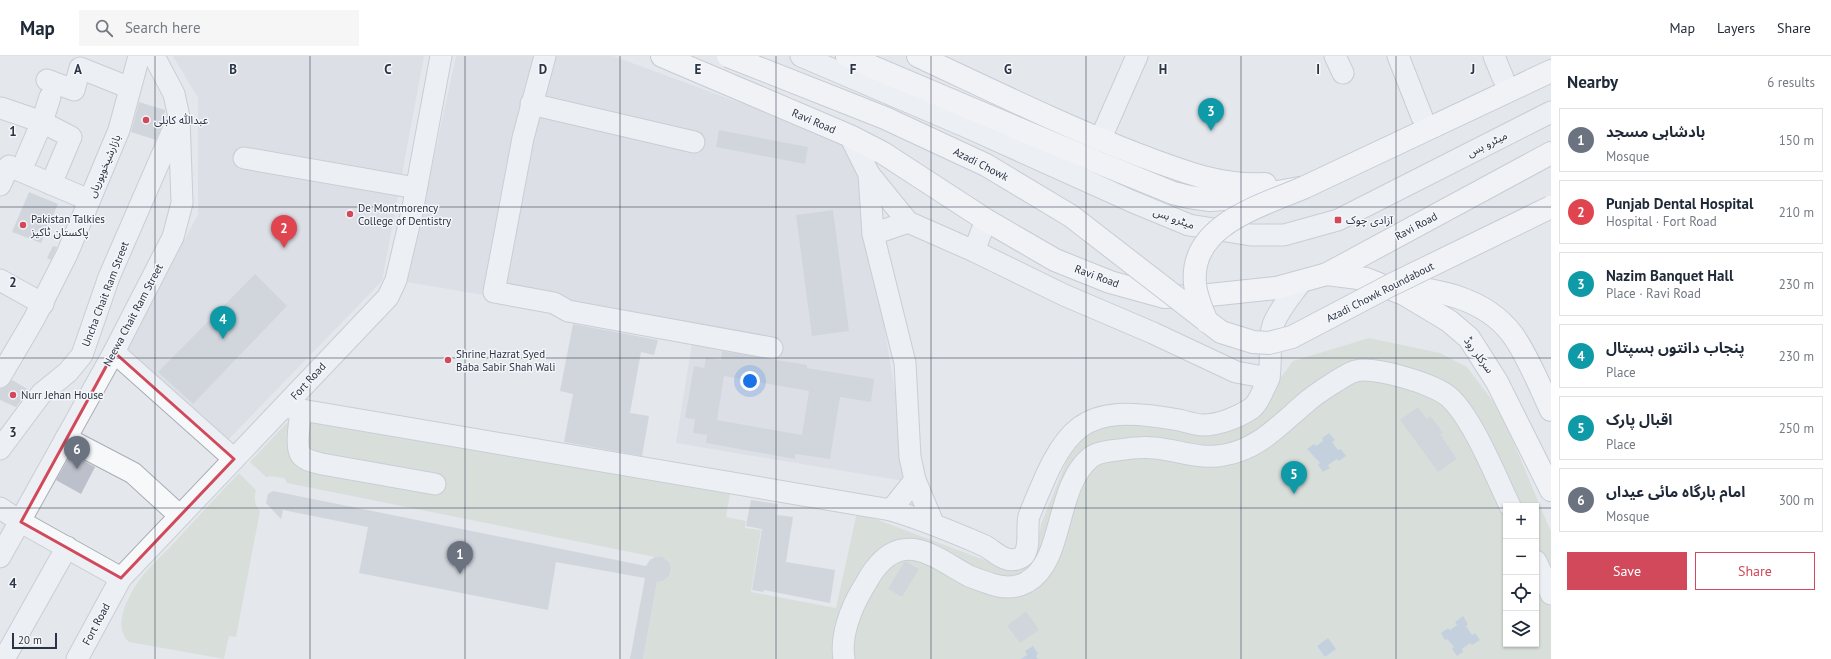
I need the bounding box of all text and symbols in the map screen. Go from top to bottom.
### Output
search box [79,10,359,46]
text: Map [20,16,55,40]
icon: search [93,17,115,39]
text: Search here [125,18,201,37]
text: Map [1669,19,1695,37]
text: Layers [1717,19,1755,37]
text: Share [1777,19,1811,37]
text: A [74,61,82,78]
text: B [229,61,237,78]
text: C [384,61,392,78]
text: D [539,61,547,78]
text: E [695,61,702,78]
text: F [850,61,857,78]
text: G [1004,61,1012,78]
text: H [1159,61,1167,78]
text: I [1316,61,1320,78]
text: J [1470,61,1475,78]
text: Nearby [1567,71,1618,93]
text: 6 results [1767,74,1815,91]
pin: 3 [1198,98,1224,131]
street label: Ravi Road [790,105,838,137]
place label: عبدﷲ کابلی [154,113,209,127]
marker: عبدﷲ کابلی [141,115,151,125]
text: بادشاہی مسجد [1606,122,1705,141]
text: 1 [9,123,17,140]
street label: میٹرو بس [1465,128,1510,160]
street label: بازارشیخوپوریاں [84,132,125,200]
text: 1 [1577,132,1585,149]
text: 150 m [1779,132,1814,149]
street label: Azadi Chowk [951,144,1011,184]
text: Mosque [1606,148,1649,165]
text: Punjab Dental Hospital [1606,194,1753,213]
place label: De Montmorency College of Dentistry [358,201,452,228]
street label: میٹرو بس [1151,204,1197,232]
text: 2 [1577,204,1585,221]
text: 210 m [1779,204,1814,221]
marker: De Montmorency College of Dentistry [345,209,355,219]
street label: Ravi Road [1392,209,1440,243]
place label: Pakistan Talkies پاکستان ٹاکیز [30,212,105,240]
place label: آزادی چوک [1346,213,1394,228]
text: Hospital · Fort Road [1606,213,1717,230]
pin: 2 [271,215,297,248]
marker: آزادی چوک [1333,215,1343,225]
marker: Pakistan Talkies پاکستان ٹاکیز [18,220,28,230]
street label: Uncha Chait Ram Street [78,239,132,349]
street label: Azadi Chowk Roundabout [1324,259,1436,325]
street label: Neewa Chait Ram Street [100,261,166,369]
street label: Ravi Road [1073,261,1121,291]
text: Nazim Banquet Hall [1606,266,1733,285]
text: 2 [9,274,17,291]
text: 3 [1577,276,1585,293]
text: 230 m [1779,276,1814,293]
text: Place · Ravi Road [1606,285,1701,302]
pin: 4 [210,306,236,339]
street label: سرکلر روڈ [1461,334,1497,376]
text: پنجاب دانتوں ہسپتال [1606,338,1745,357]
place label: Shrine Hazrat Syed Baba Sabir Shah Wali [456,347,555,374]
text: 4 [1577,348,1585,365]
text: 230 m [1779,348,1814,365]
marker: Shrine Hazrat Syed Baba Sabir Shah Wali [443,355,453,365]
street label: Fort Road [287,359,329,402]
text: Place [1606,364,1636,381]
your location [740,371,760,391]
place label: Nurr Jehan House [21,388,104,402]
marker: Nurr Jehan House [8,390,18,400]
text: اقبال پارک [1606,410,1672,429]
text: 5 [1577,420,1585,437]
text: 250 m [1779,420,1814,437]
text: 3 [9,424,17,441]
pin: 6 [64,436,90,469]
text: Place [1606,436,1636,453]
pin: 5 [1281,461,1307,494]
text: امام بارگاہ مائی عیداں [1606,482,1745,501]
text: 6 [1577,492,1585,509]
text: 300 m [1779,492,1814,509]
map controls [1503,503,1539,647]
button: + [1503,503,1539,539]
text: Mosque [1606,508,1649,525]
button: − [1503,539,1539,575]
pin: 1 [447,541,473,574]
button: Save [1567,552,1687,590]
button: Share [1695,552,1815,590]
text: 4 [9,575,17,592]
button: locate [1503,575,1539,611]
street label: Fort Road [79,601,113,647]
button: layers [1503,611,1539,647]
scale bar [12,631,57,650]
text: 20 m [18,633,42,647]

